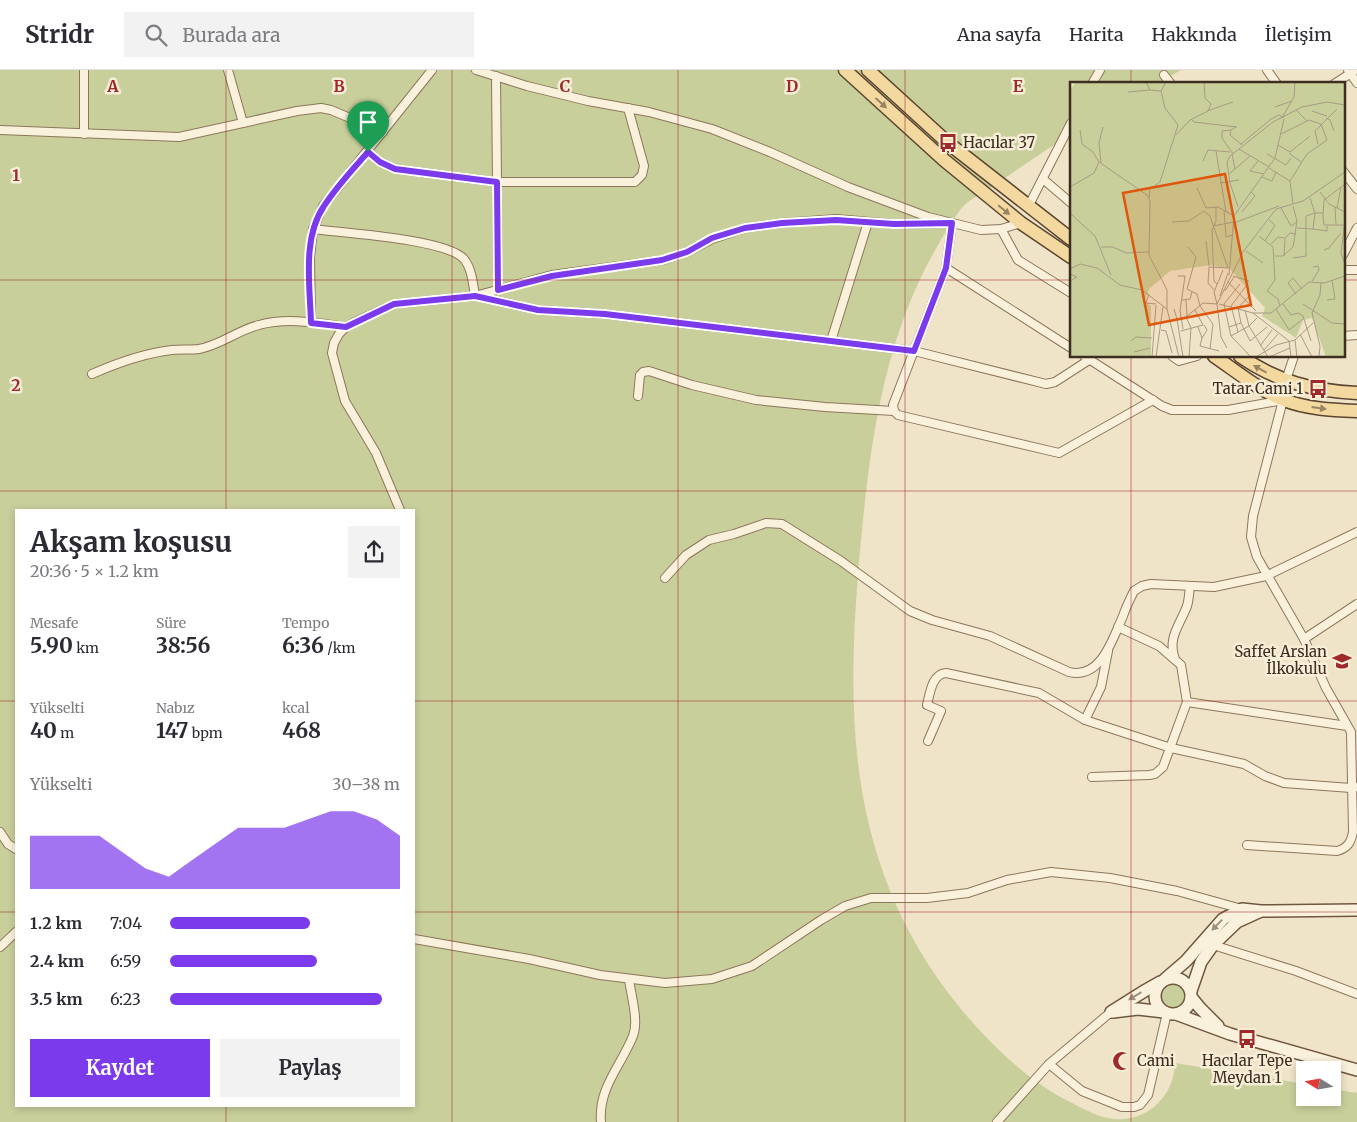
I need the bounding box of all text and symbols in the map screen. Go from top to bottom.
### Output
search box [124,12,474,57]
text: Stridr [25,19,94,50]
icon: search [142,21,170,49]
text: Burada ara [182,23,280,47]
text: Ana sayfa [957,23,1041,46]
text: Harita [1069,23,1124,46]
text: Hakkında [1152,23,1237,46]
text: İletişim [1265,23,1332,46]
text: A [106,76,119,96]
text: B [333,76,345,96]
text: C [560,76,570,96]
text: D [786,76,798,96]
text: E [1013,76,1024,96]
inset map [1070,82,1344,358]
one-way arrow [875,97,887,109]
pin [347,101,389,152]
icon: arrive [354,108,382,136]
bus stop icon: Hacılar 37 [937,132,959,154]
place label: Hacılar 37 [963,133,1035,152]
text: 1 [12,165,20,185]
one-way arrow [997,204,1010,215]
one-way arrow [1253,364,1266,373]
text: 2 [11,375,21,395]
bus stop icon: Tatar Cami 1 [1307,378,1329,400]
place label: Tatar Cami 1 [1213,379,1303,398]
one-way arrow [1311,404,1327,412]
text: Akşam koşusu [30,524,232,560]
button: share [348,526,400,578]
text: 20:36 · 5 × 1.2 km [30,561,159,581]
text: Mesafe [30,614,78,632]
text: Süre [156,614,186,632]
text: Tempo [282,614,329,632]
text: 5.90 [30,632,73,659]
text: 38:56 [156,632,210,659]
text: 6:36 [282,632,324,659]
text: km [73,639,99,657]
text: /km [324,639,356,657]
place label: Saffet Arslan İlkokulu [1234,642,1327,678]
school or university icon: Saffet Arslan İlkokulu [1331,650,1353,672]
text: Yükselti [30,699,85,717]
text: Nabız [156,699,195,717]
text: kcal [282,699,310,717]
text: 40 [30,717,57,744]
text: 147 [156,717,188,744]
text: 468 [282,717,321,744]
text: m [57,724,74,742]
text: bpm [188,724,223,742]
text: Yükselti [30,774,92,794]
text: 30–38 m [332,774,400,794]
text: 1.2 km [30,913,82,933]
text: 7:04 [110,913,142,933]
one-way arrow [1211,919,1223,931]
text: 2.4 km [30,951,84,971]
text: 6:59 [110,951,141,971]
text: 3.5 km [30,989,83,1009]
text: 6:23 [110,989,141,1009]
one-way arrow [1129,991,1142,1001]
bus stop icon: Hacılar Tepe Meydan 1 [1236,1028,1258,1050]
button: Kaydet [30,1039,210,1097]
button: Paylaş [220,1039,400,1097]
mosque icon: Cami [1111,1050,1133,1072]
place label: Cami [1137,1051,1175,1070]
place label: Hacılar Tepe Meydan 1 [1202,1051,1292,1087]
north arrow [1296,1061,1341,1106]
map controls [1296,1061,1341,1106]

